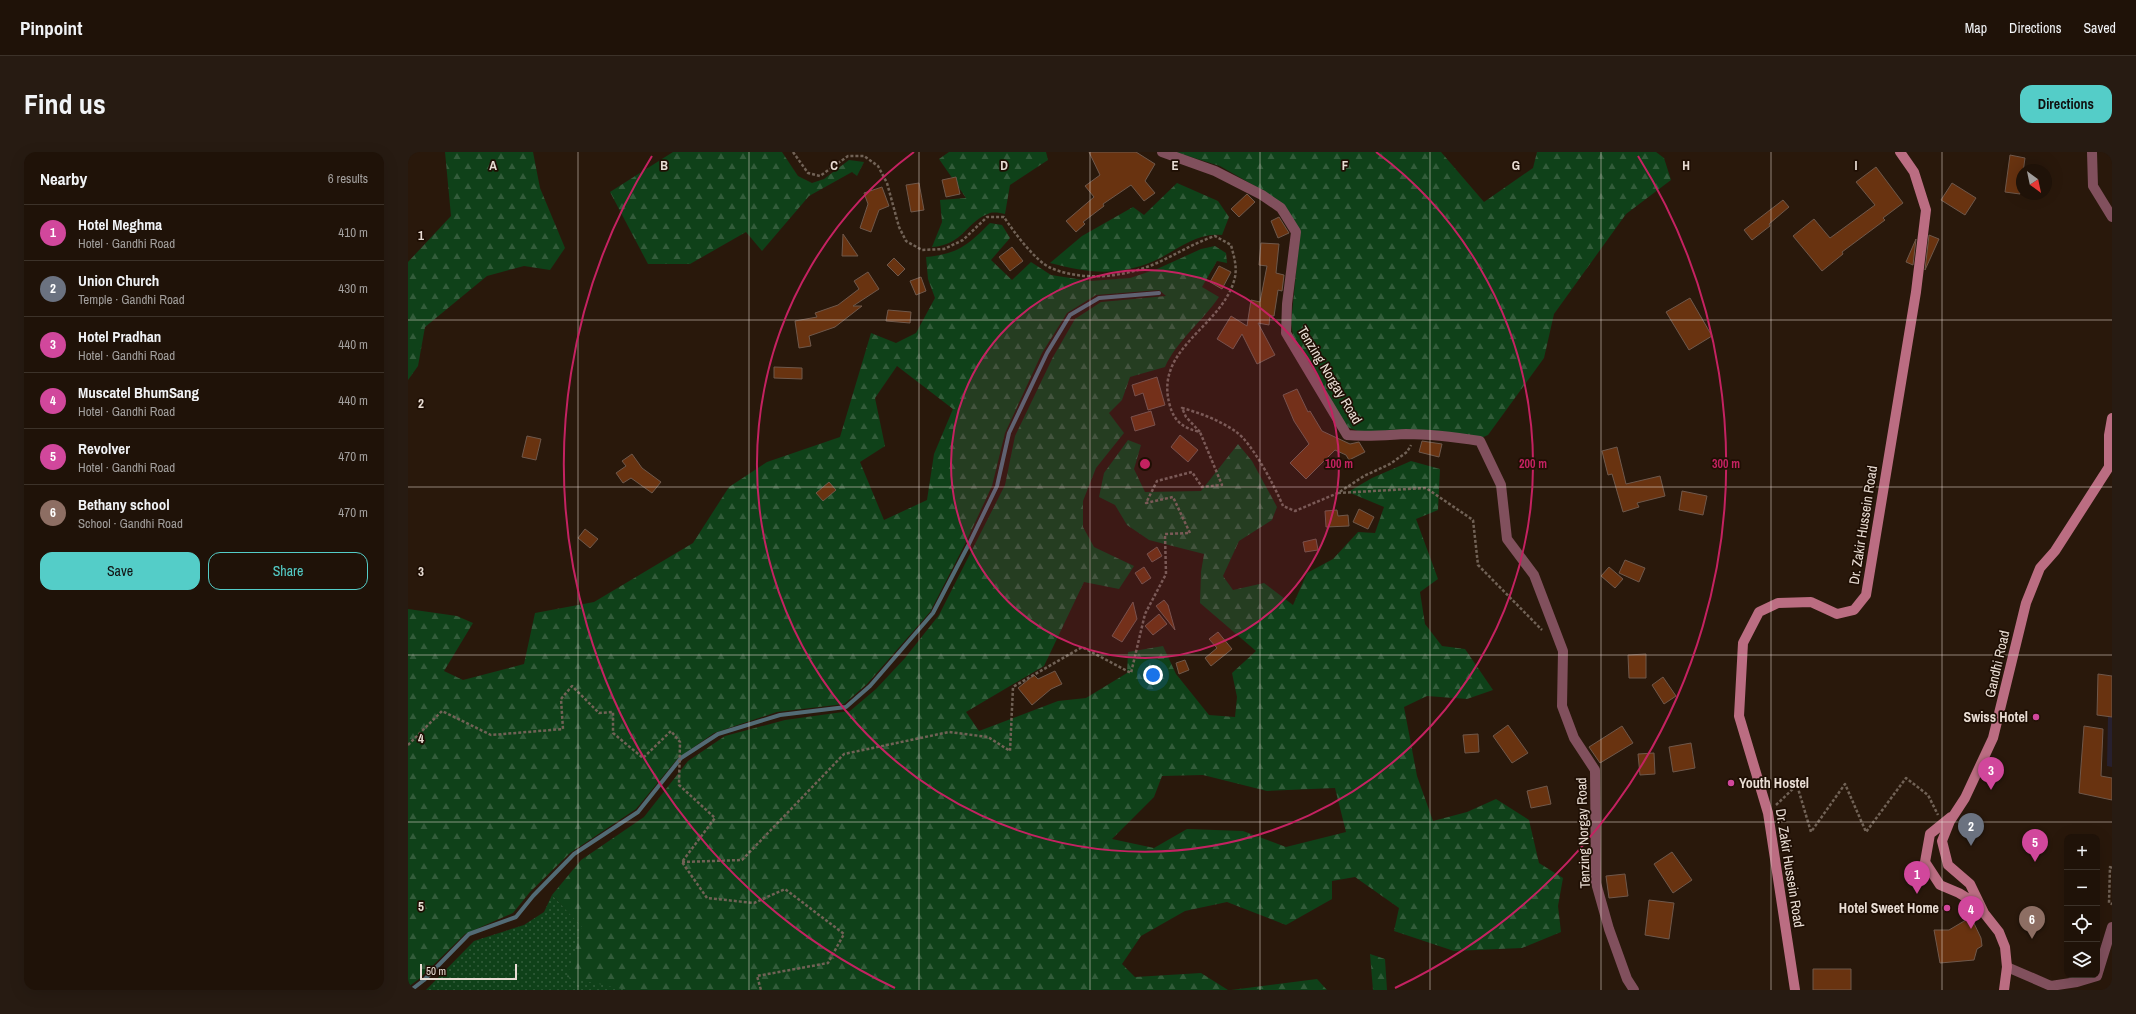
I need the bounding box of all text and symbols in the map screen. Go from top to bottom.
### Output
text: Pinpoint [20,15,82,41]
text: Map [1965,19,1987,37]
text: Directions [2009,19,2061,37]
text: Saved [2083,19,2116,37]
text: Find us [24,85,106,123]
button: Directions [2020,85,2112,123]
text: A [489,157,497,174]
text: B [660,157,668,174]
text: C [830,157,838,174]
text: D [1000,157,1008,174]
text: E [1171,157,1179,174]
text: F [1342,157,1349,174]
text: G [1512,157,1520,174]
text: H [1682,157,1690,174]
text: I [1855,157,1858,174]
north arrow [2016,164,2052,200]
text: Nearby [40,167,87,190]
text: 6 results [328,170,368,187]
text: Hotel Meghma [78,214,162,235]
text: 1 [50,224,56,241]
text: 410 m [338,224,368,241]
text: 1 [418,227,424,244]
text: Hotel · Gandhi Road [78,235,175,252]
text: Union Church [78,270,159,291]
text: 2 [50,280,56,297]
text: 430 m [338,280,368,297]
text: Temple · Gandhi Road [78,291,185,308]
street label: Tenzing Norgay Road [1294,323,1366,427]
text: Hotel Pradhan [78,326,161,347]
text: 3 [50,336,56,353]
text: 440 m [338,336,368,353]
text: Hotel · Gandhi Road [78,347,175,364]
text: Muscatel BhumSang [78,382,199,403]
text: 4 [50,392,56,409]
text: 440 m [338,392,368,409]
text: 2 [418,395,424,412]
text: Hotel · Gandhi Road [78,403,175,420]
text: Revolver [78,438,130,459]
text: 5 [50,448,56,465]
text: 470 m [338,448,368,465]
text: 100 m [1325,456,1353,472]
text: 200 m [1519,456,1547,472]
text: 300 m [1712,456,1740,472]
centre of rings [1138,457,1152,471]
text: Hotel · Gandhi Road [78,459,175,476]
street label: Dr. Zakir Hussein Road [1845,464,1881,586]
text: Bethany school [78,494,170,515]
text: 6 [50,504,56,521]
text: 470 m [338,504,368,521]
text: School · Gandhi Road [78,515,183,532]
button: Save [40,552,200,590]
button: Share [208,552,368,590]
text: 3 [418,563,424,580]
street label: Gandhi Road [1981,629,2013,699]
your location [1143,665,1163,685]
place label: Swiss Hotel [1964,708,2028,726]
marker: Swiss Hotel [2031,712,2041,722]
text: 4 [418,730,424,747]
pin: 3 [1978,757,2004,790]
place label: Youth Hostel [1739,774,1809,792]
street label: Tenzing Norgay Road [1572,777,1594,889]
marker: Youth Hostel [1726,778,1736,788]
street label: Dr. Zakir Hussein Road [1772,807,1808,929]
pin: 2 [1958,813,1984,846]
pin: 5 [2022,829,2048,862]
map controls [2064,834,2100,978]
button: + [2064,834,2100,870]
pin: 1 [1904,861,1930,894]
button: − [2064,870,2100,906]
pin: 4 [1958,896,1984,929]
text: 5 [418,898,424,915]
place label: Hotel Sweet Home [1839,899,1939,917]
marker: Hotel Sweet Home [1942,903,1952,913]
pin: 6 [2019,906,2045,939]
button: locate [2064,906,2100,942]
button: layers [2064,942,2100,978]
scale bar [420,962,517,981]
text: 50 m [426,964,446,978]

